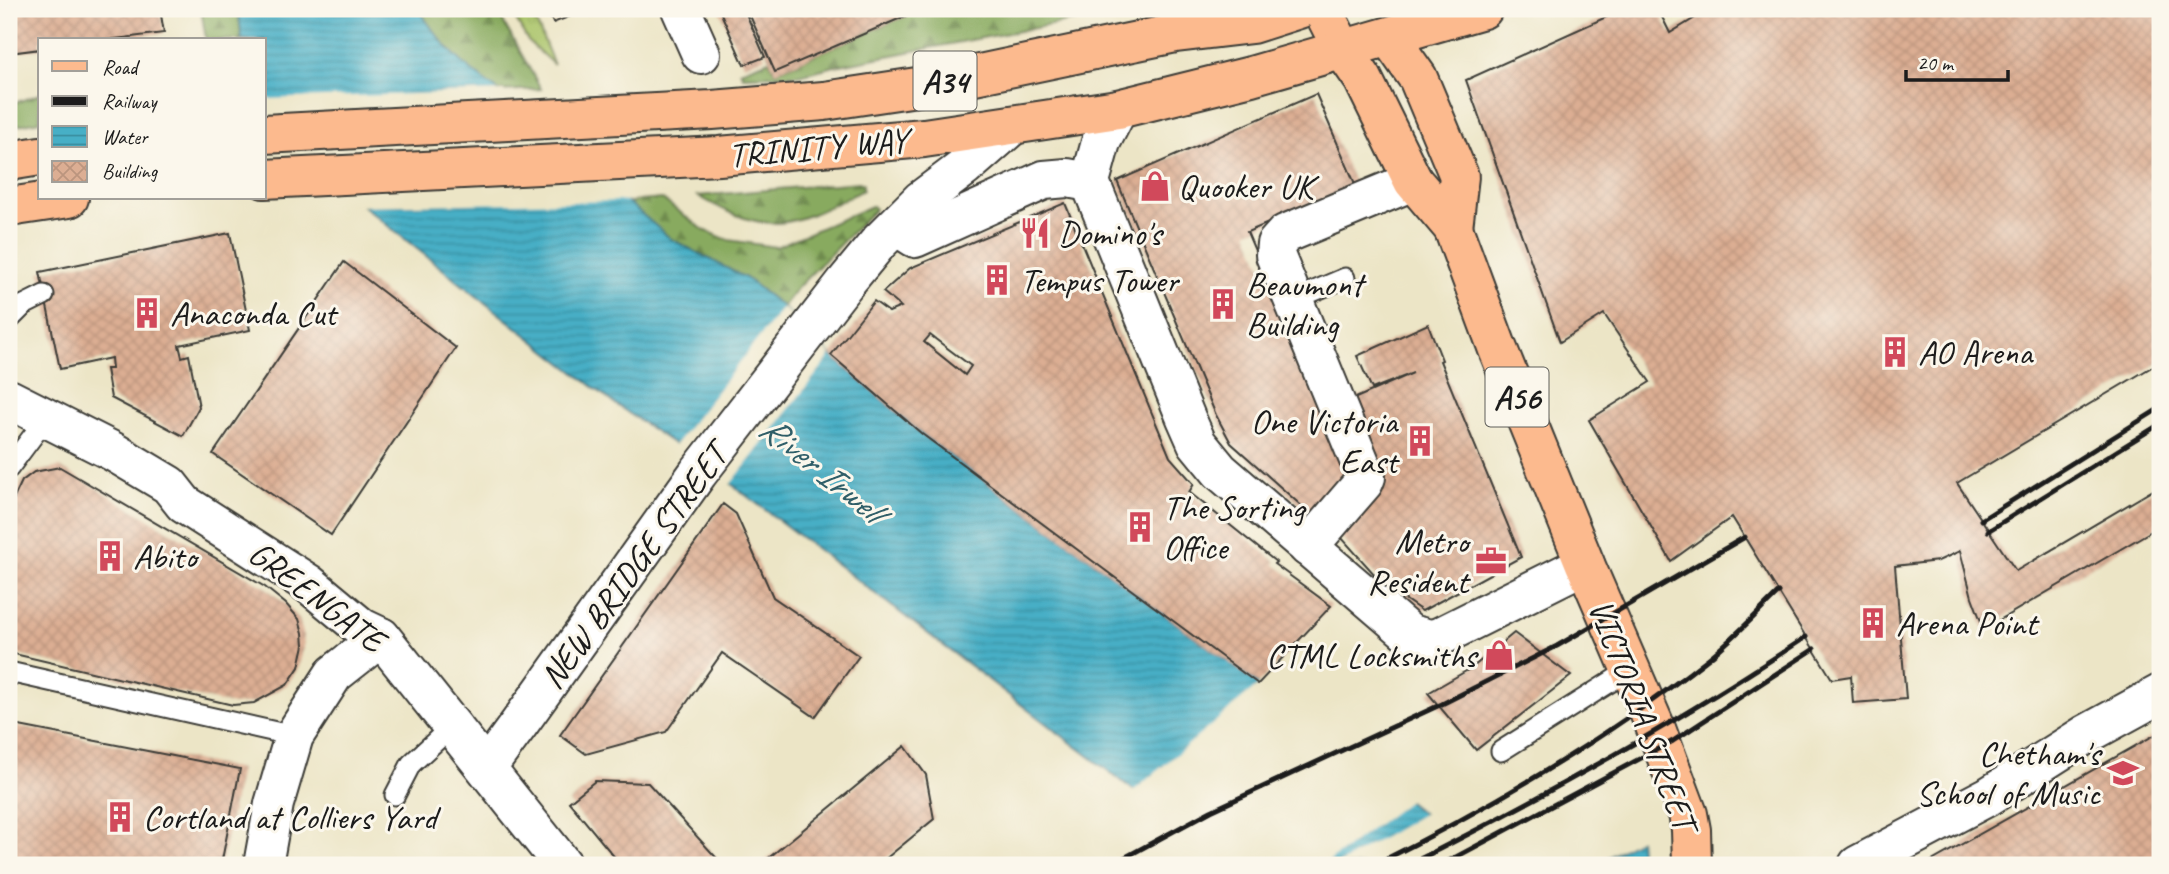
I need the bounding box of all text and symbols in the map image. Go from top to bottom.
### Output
legend [38,38,266,200]
scale bar [1906,38,2008,82]
text: 20 m [1917,50,1955,76]
road number: A34 [914,52,976,110]
text: Road [102,54,141,80]
text: Railway [102,88,158,114]
street label: TRINITY WAY [727,117,916,178]
text: Water [102,124,149,150]
text: Building [102,158,159,184]
place label: Quooker UK [1178,164,1320,209]
shop icon: Quooker UK [1138,169,1172,203]
place label: Domino's [1058,211,1164,256]
restaurant icon: Domino's [1018,216,1052,250]
place label: Tempus Tower [1020,258,1180,303]
place label: Beaumont Building [1246,262,1367,347]
building icon: Tempus Tower [980,263,1014,297]
building icon: Beaumont Building [1206,287,1240,321]
place label: Anaconda Cut [170,291,339,336]
building icon: Anaconda Cut [130,296,164,330]
place label: AO Arena [1918,330,2034,375]
building icon: AO Arena [1878,335,1912,369]
road number: A56 [1486,368,1548,426]
place label: One Victoria East [1251,399,1400,484]
water label: River Irwell [750,404,902,540]
building icon: One Victoria East [1403,424,1437,458]
street label: NEW BRIDGE STREET [529,429,741,697]
place label: The Sorting Office [1163,485,1307,570]
building icon: The Sorting Office [1123,510,1157,544]
place label: Metro Resident [1367,519,1472,604]
street label: GREENGATE [240,531,397,665]
place label: Abito [133,534,200,579]
building icon: Abito [93,539,127,573]
office icon: Metro Resident [1474,544,1508,578]
street label: VICTORIA STREET [1578,593,1710,844]
place label: Arena Point [1896,601,2040,646]
building icon: Arena Point [1856,606,1890,640]
place label: CTML Locksmiths [1266,633,1479,678]
shop icon: CTML Locksmiths [1482,638,1516,672]
place label: Chetham's School of Music [1916,731,2103,816]
school or university icon: Chetham's School of Music [2106,756,2140,790]
place label: Cortland at Colliers Yard [143,795,442,840]
building icon: Cortland at Colliers Yard [103,800,137,834]

